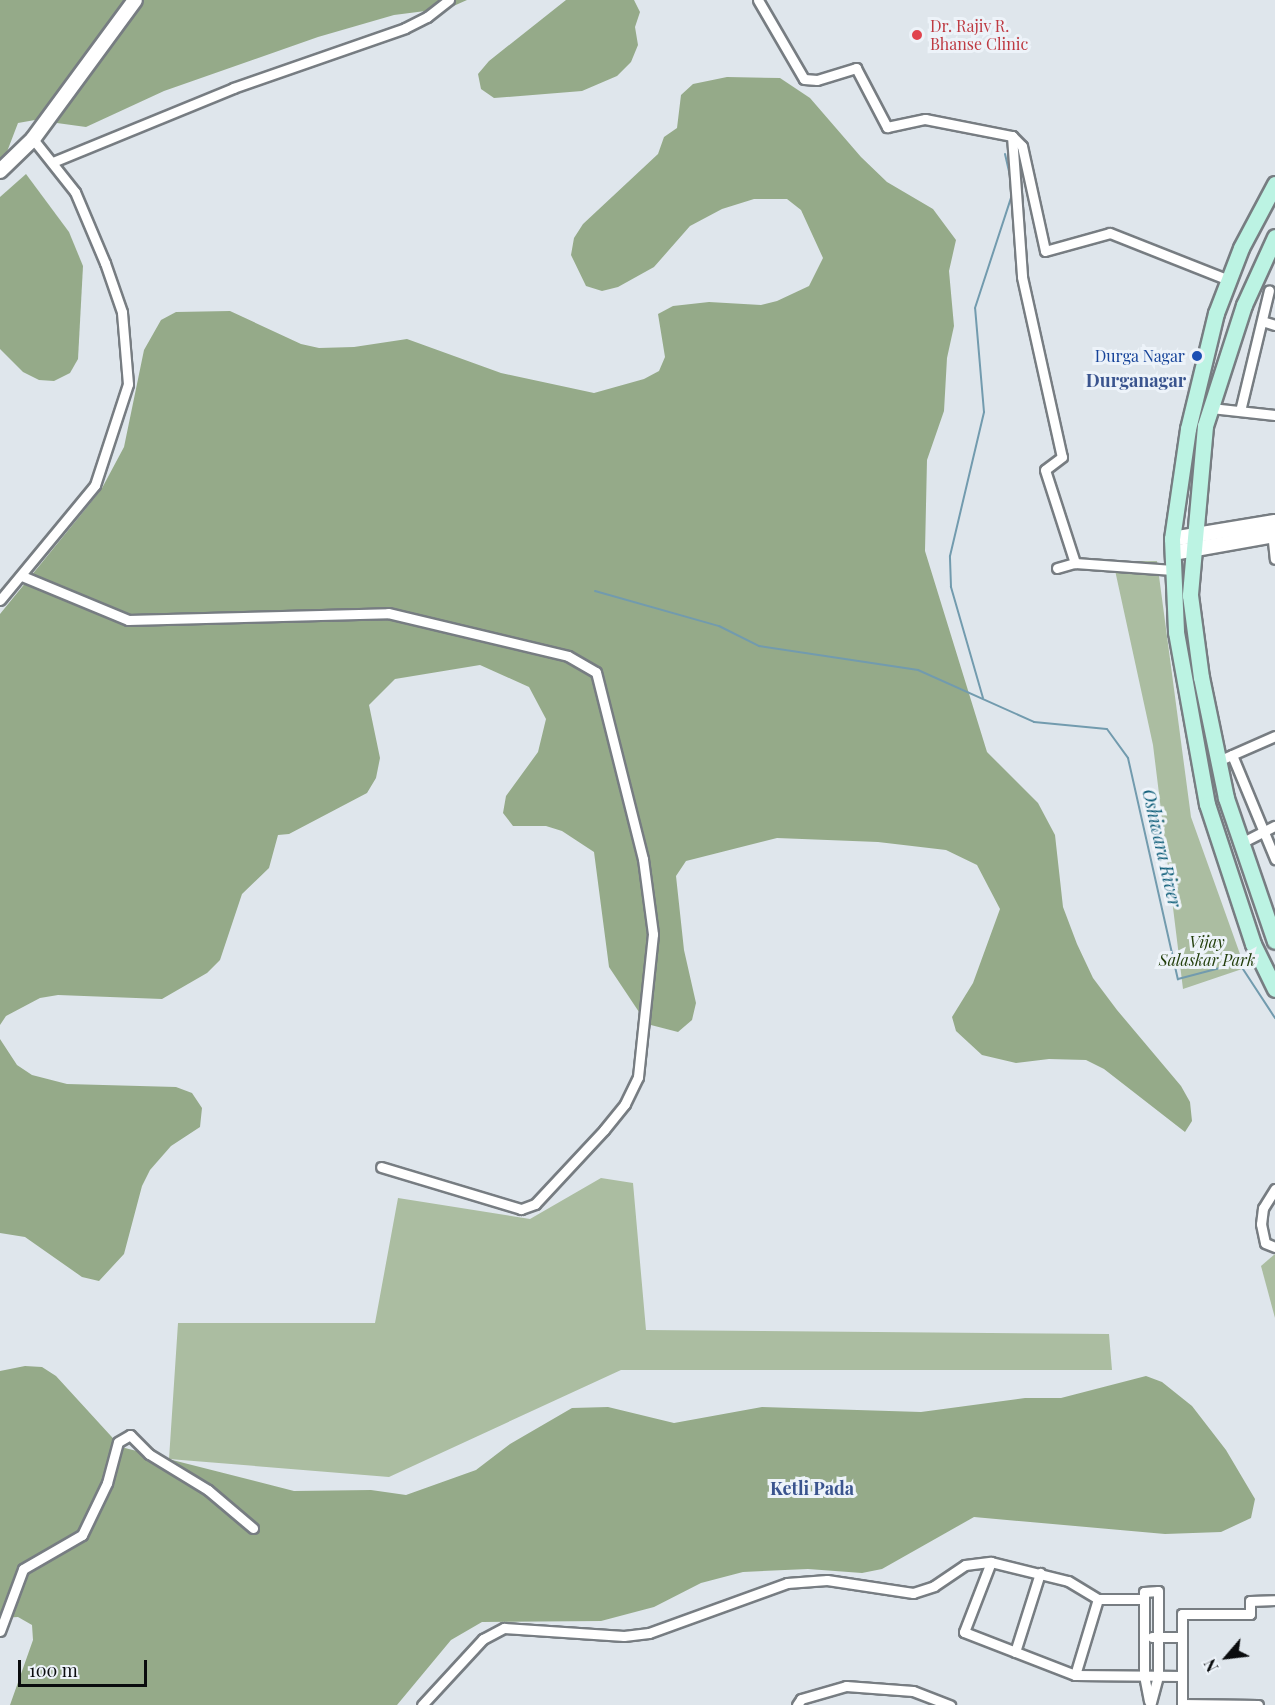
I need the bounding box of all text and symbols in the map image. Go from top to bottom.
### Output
place label: Dr. Rajiv R. Bhanse Clinic [930,16,1028,54]
marker: Dr. Rajiv R. Bhanse Clinic [908,26,926,44]
place label: Durga Nagar [1094,346,1185,366]
marker: Durga Nagar [1190,349,1204,363]
district label: Durganagar [1086,369,1186,391]
water label: Oshiwara River [1138,787,1186,909]
park label: Vijay Salaskar Park [1159,932,1255,970]
district label: Ketli Pada [770,1477,854,1499]
north arrow [1197,1627,1257,1687]
scale bar [21,1648,150,1686]
text: N [1199,1656,1223,1676]
text: 100 m [29,1658,78,1682]

